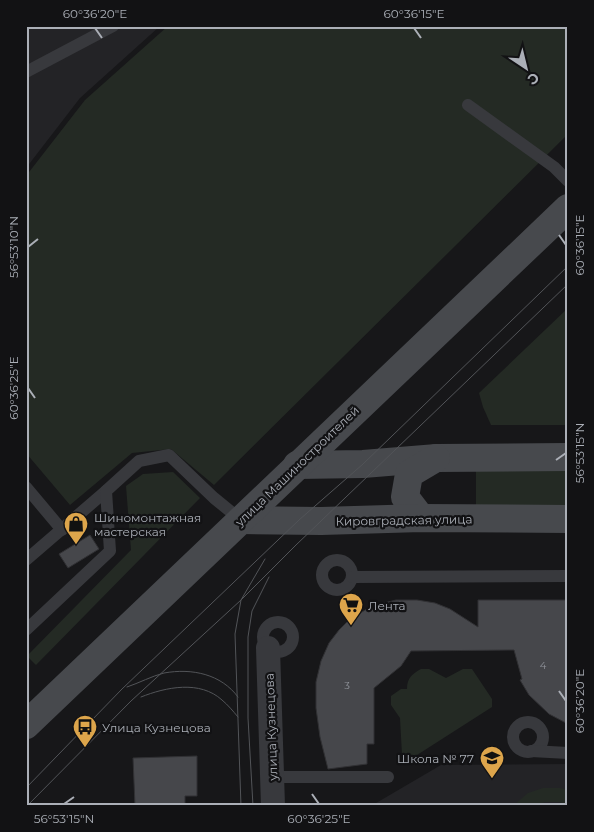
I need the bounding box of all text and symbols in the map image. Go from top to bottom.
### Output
text: 60°36'20"E [63,6,127,21]
text: 60°36'15"E [383,6,445,21]
north arrow [502,42,552,92]
text: С [524,68,543,89]
text: 60°36'15"E [572,214,587,276]
text: 56°53'10"N [6,216,21,278]
text: 60°36'25"E [6,356,21,420]
street label: улица Машиностроителей [231,403,362,530]
text: 56°53'15"N [572,423,587,483]
place label: Шиномонтажная мастерская [94,510,201,539]
shop icon: Шиномонтажная мастерская [63,511,89,545]
street label: Кировградская улица [335,511,473,529]
supermarket icon: Лента [338,592,364,626]
place label: Лента [368,598,406,613]
house number: 4 [540,659,547,672]
text: 60°36'20"E [572,669,587,733]
street label: улица Кузнецова [262,673,280,782]
house number: 3 [344,679,350,692]
bus stop icon: Улица Кузнецова [72,714,98,748]
place label: Улица Кузнецова [102,720,211,735]
school or university icon: Школа № 77 [479,745,505,779]
place label: Школа № 77 [397,751,474,766]
text: 56°53'15"N [34,811,94,826]
text: 60°36'25"E [287,811,351,826]

